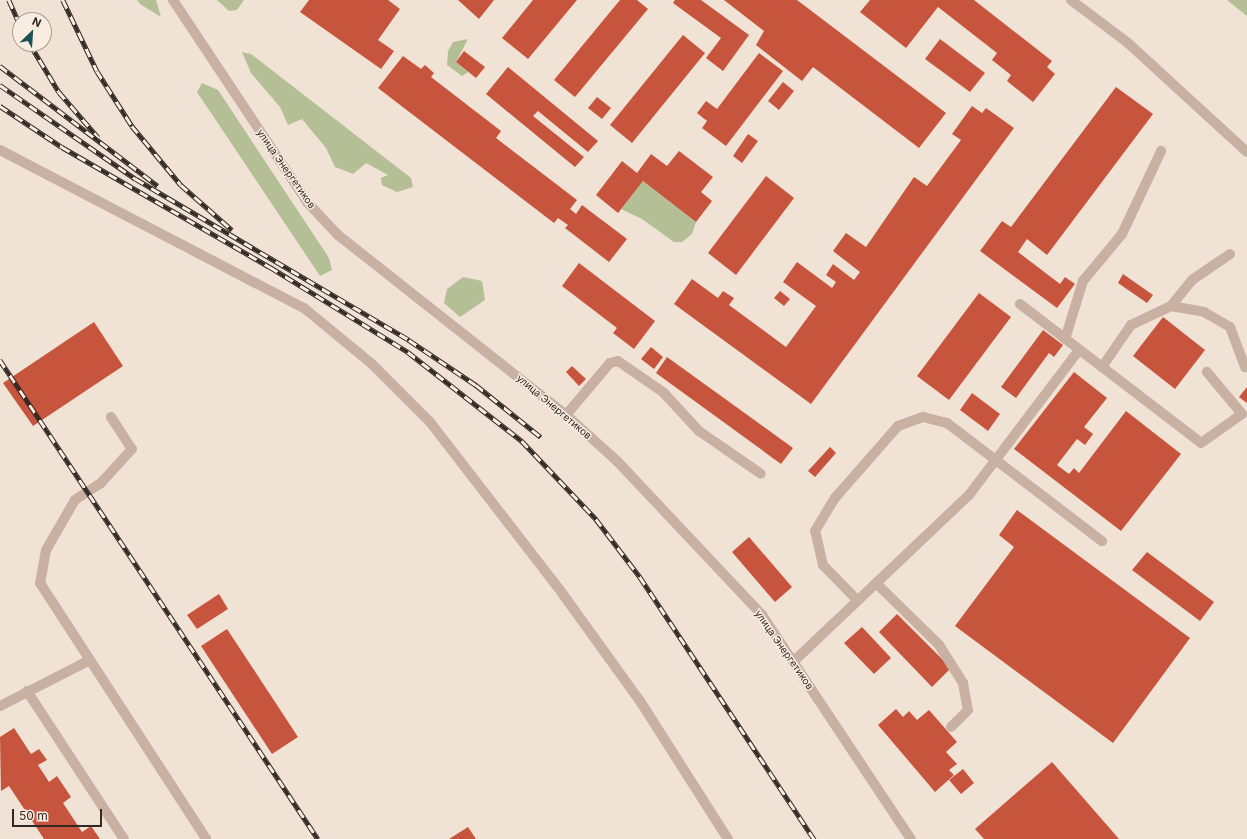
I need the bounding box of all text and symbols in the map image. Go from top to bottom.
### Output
north arrow [12,12,52,52]
text: N [30,14,43,30]
street label: улица Энергетиков [254,127,318,211]
street label: улица Энергетиков [514,372,594,442]
street label: улица Энергетиков [752,608,816,692]
scale bar [14,801,104,827]
text: 50 m [19,808,48,823]

